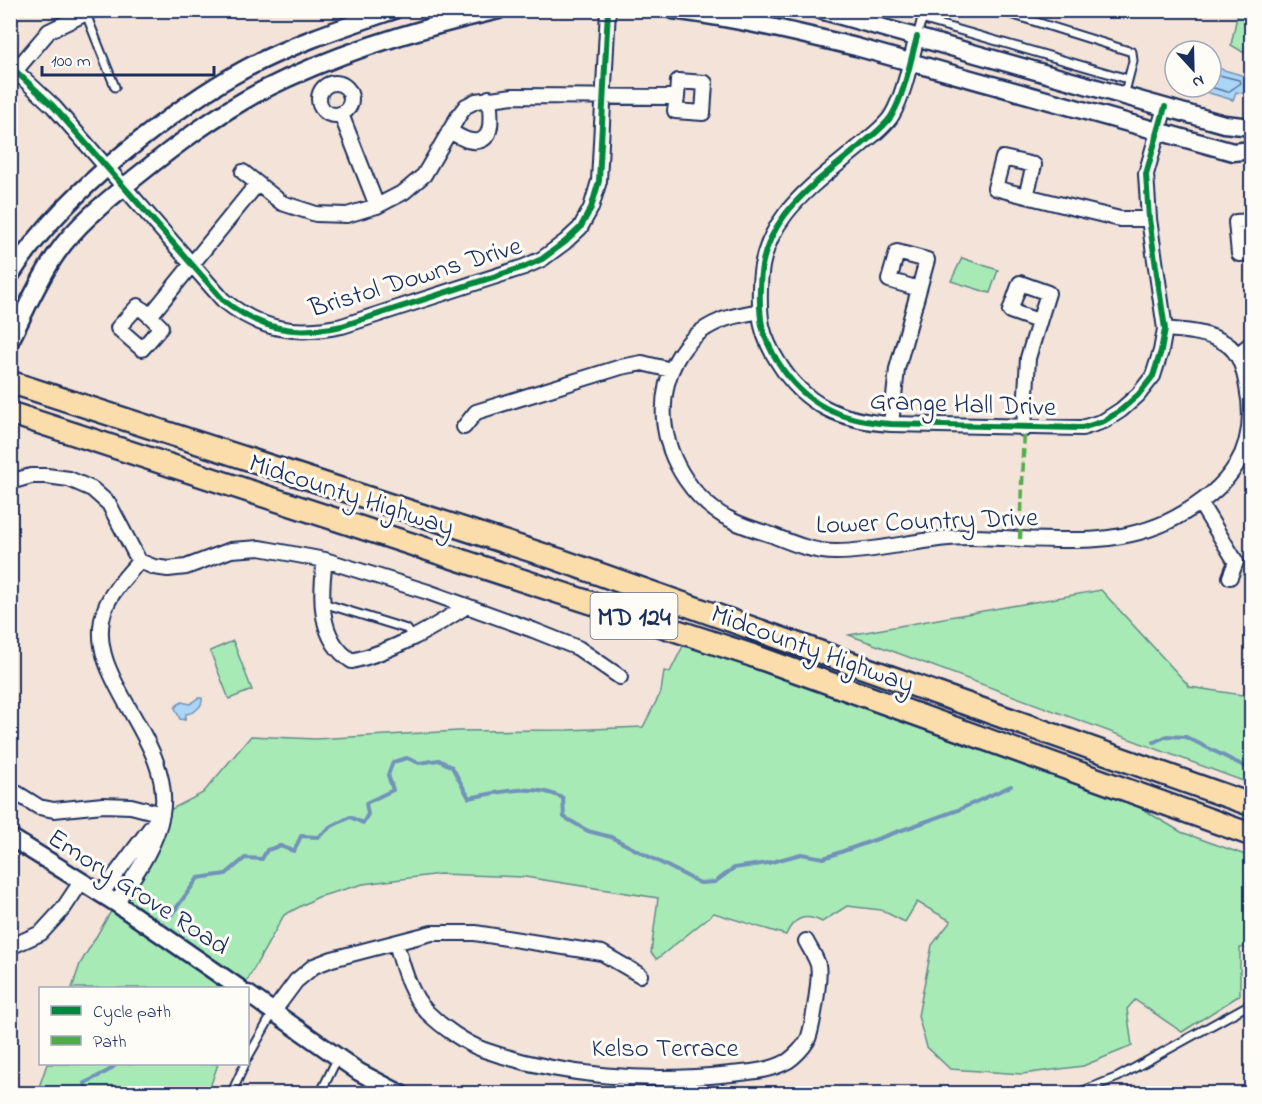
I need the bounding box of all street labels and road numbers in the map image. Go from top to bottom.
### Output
street label: Bristol Downs Drive [304,227,528,330]
street label: Grange Hall Drive [869,383,1058,428]
street label: Midcounty Highway [244,445,459,548]
street label: Lower Country Drive [815,499,1040,546]
road number: MD 124 [590,593,678,639]
street label: Midcounty Highway [705,595,919,705]
street label: Emory Grove Road [39,820,236,967]
street label: Kelso Terrace [591,1030,740,1069]

